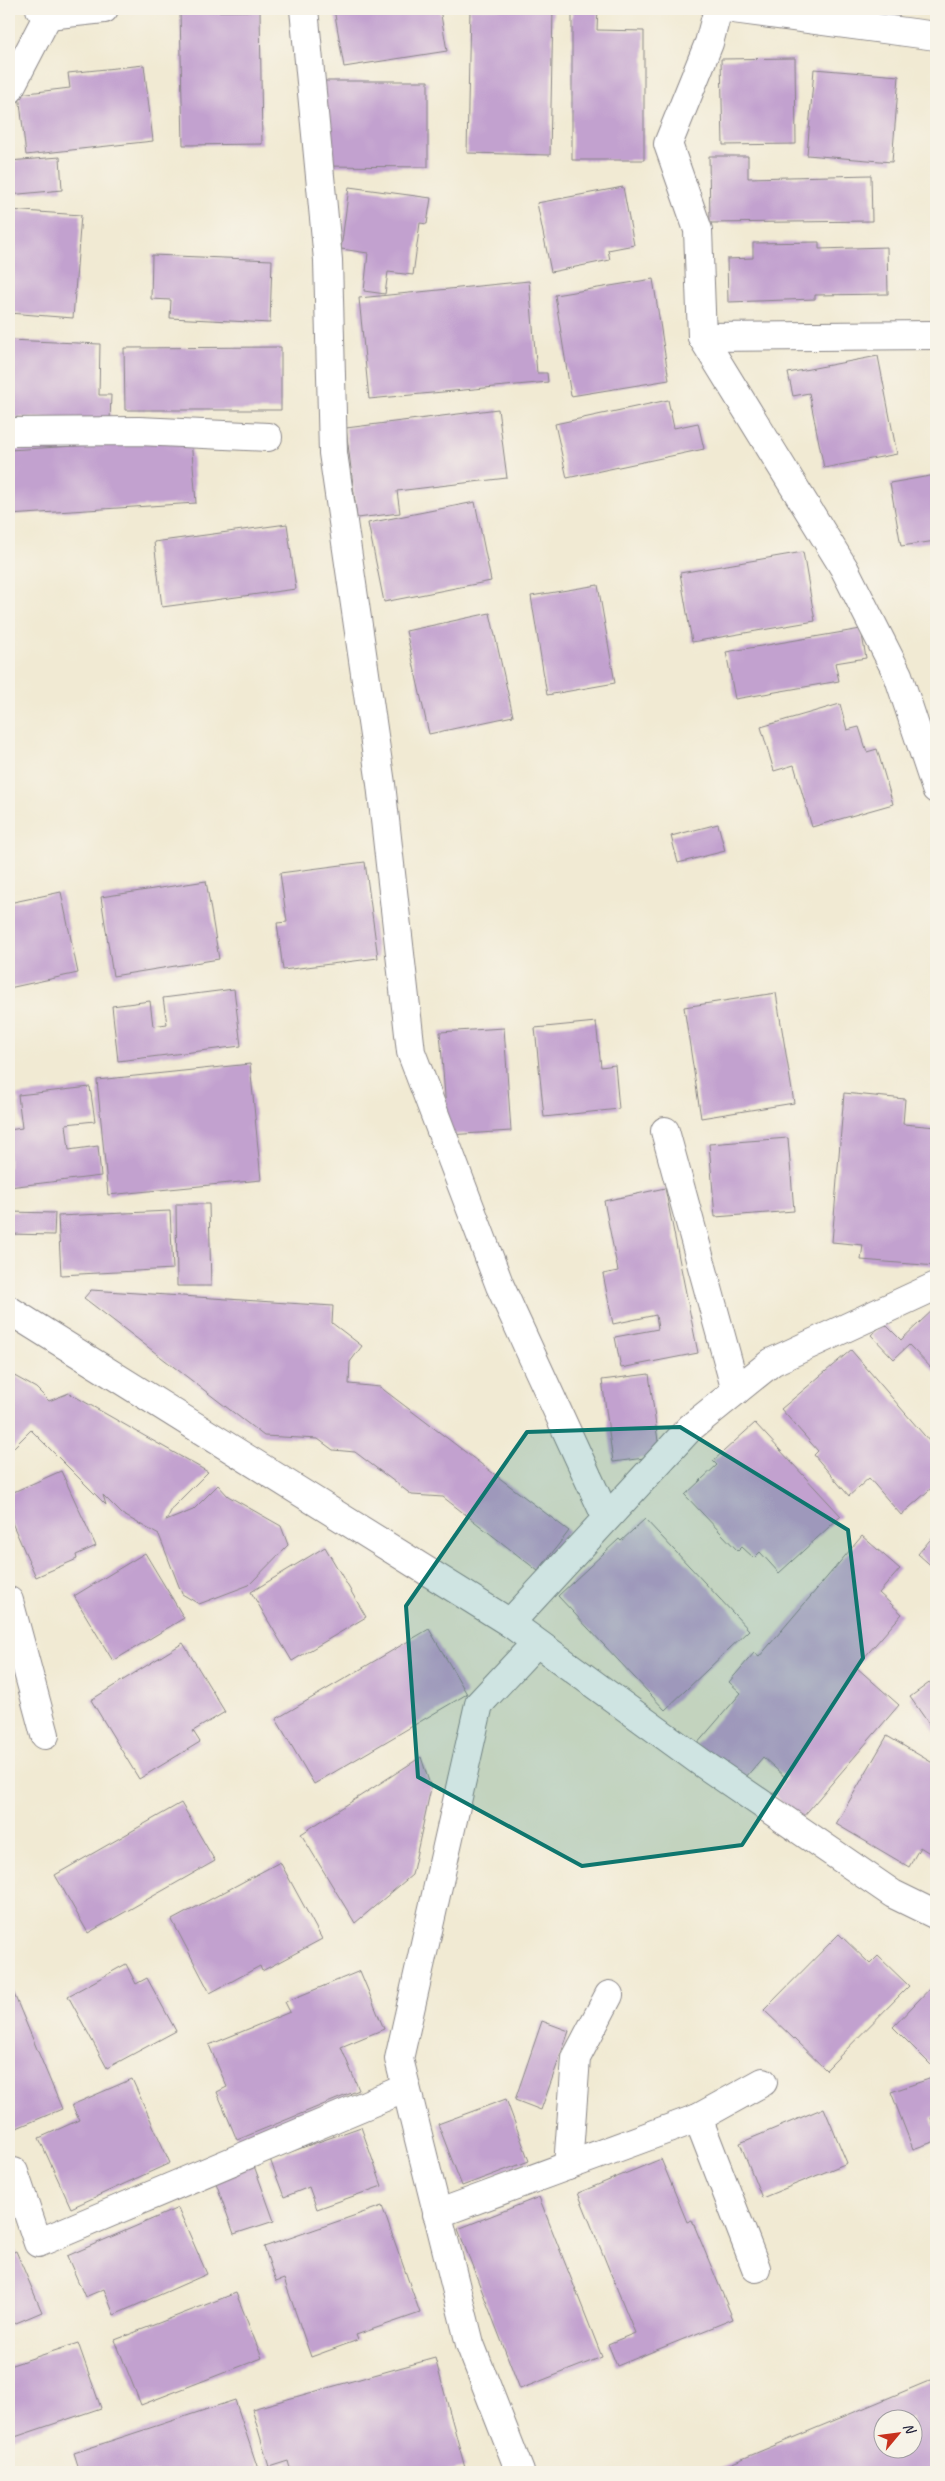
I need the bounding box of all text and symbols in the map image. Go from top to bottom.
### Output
north arrow [872,2408,922,2458]
text: N [899,2420,920,2438]

